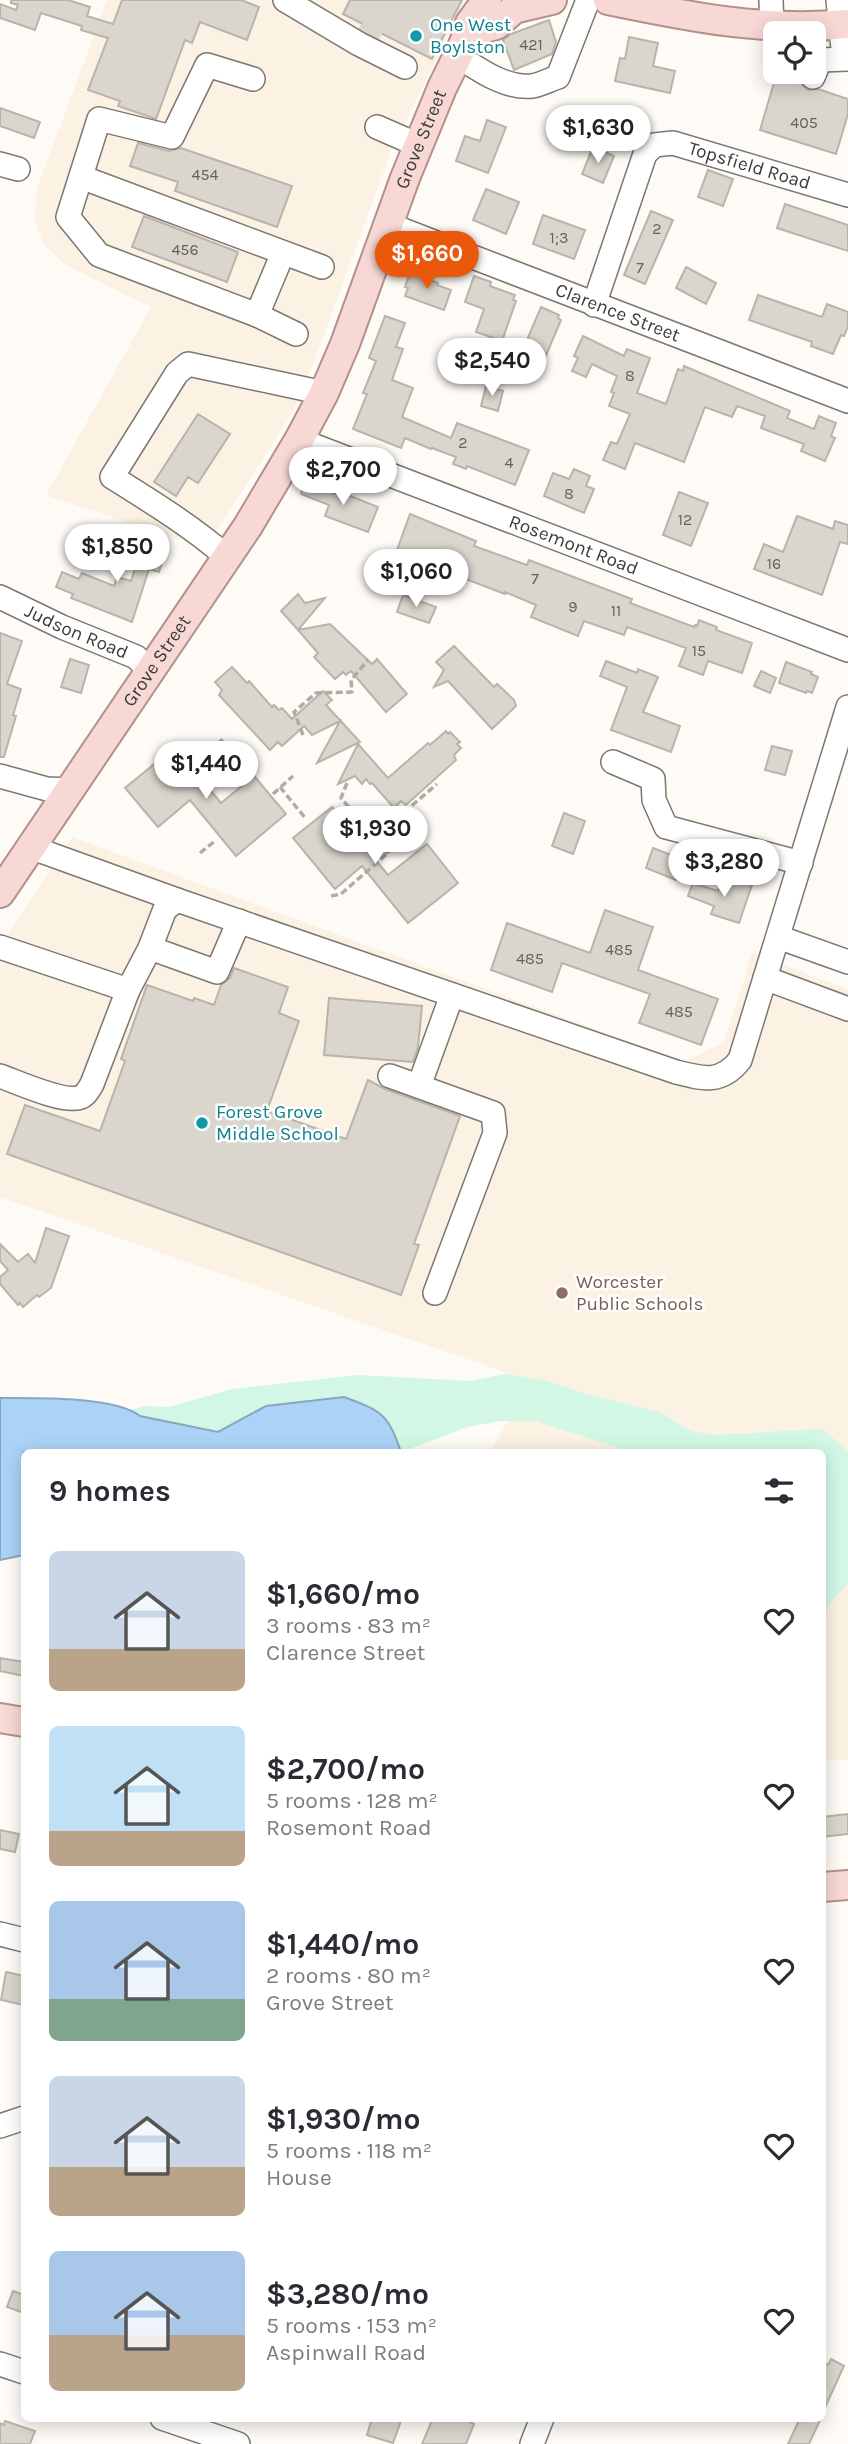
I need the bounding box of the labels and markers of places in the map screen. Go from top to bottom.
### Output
place label: One West Boylston [430,14,511,58]
marker: One West Boylston [408,28,424,44]
pin: $1,630 [541,106,655,165]
pin: $1,660 [370,232,484,291]
pin: $2,540 [435,338,549,398]
pin: $2,700 [286,448,400,507]
pin: $1,850 [60,524,174,584]
pin: $1,060 [359,550,473,609]
pin: $1,440 [149,742,263,801]
pin: $1,930 [318,806,432,866]
pin: $3,280 [667,839,781,899]
place label: Forest Grove Middle School [216,1101,339,1145]
marker: Forest Grove Middle School [194,1115,210,1131]
place label: Worcester Public Schools [576,1271,703,1315]
marker: Worcester Public Schools [554,1285,570,1301]

